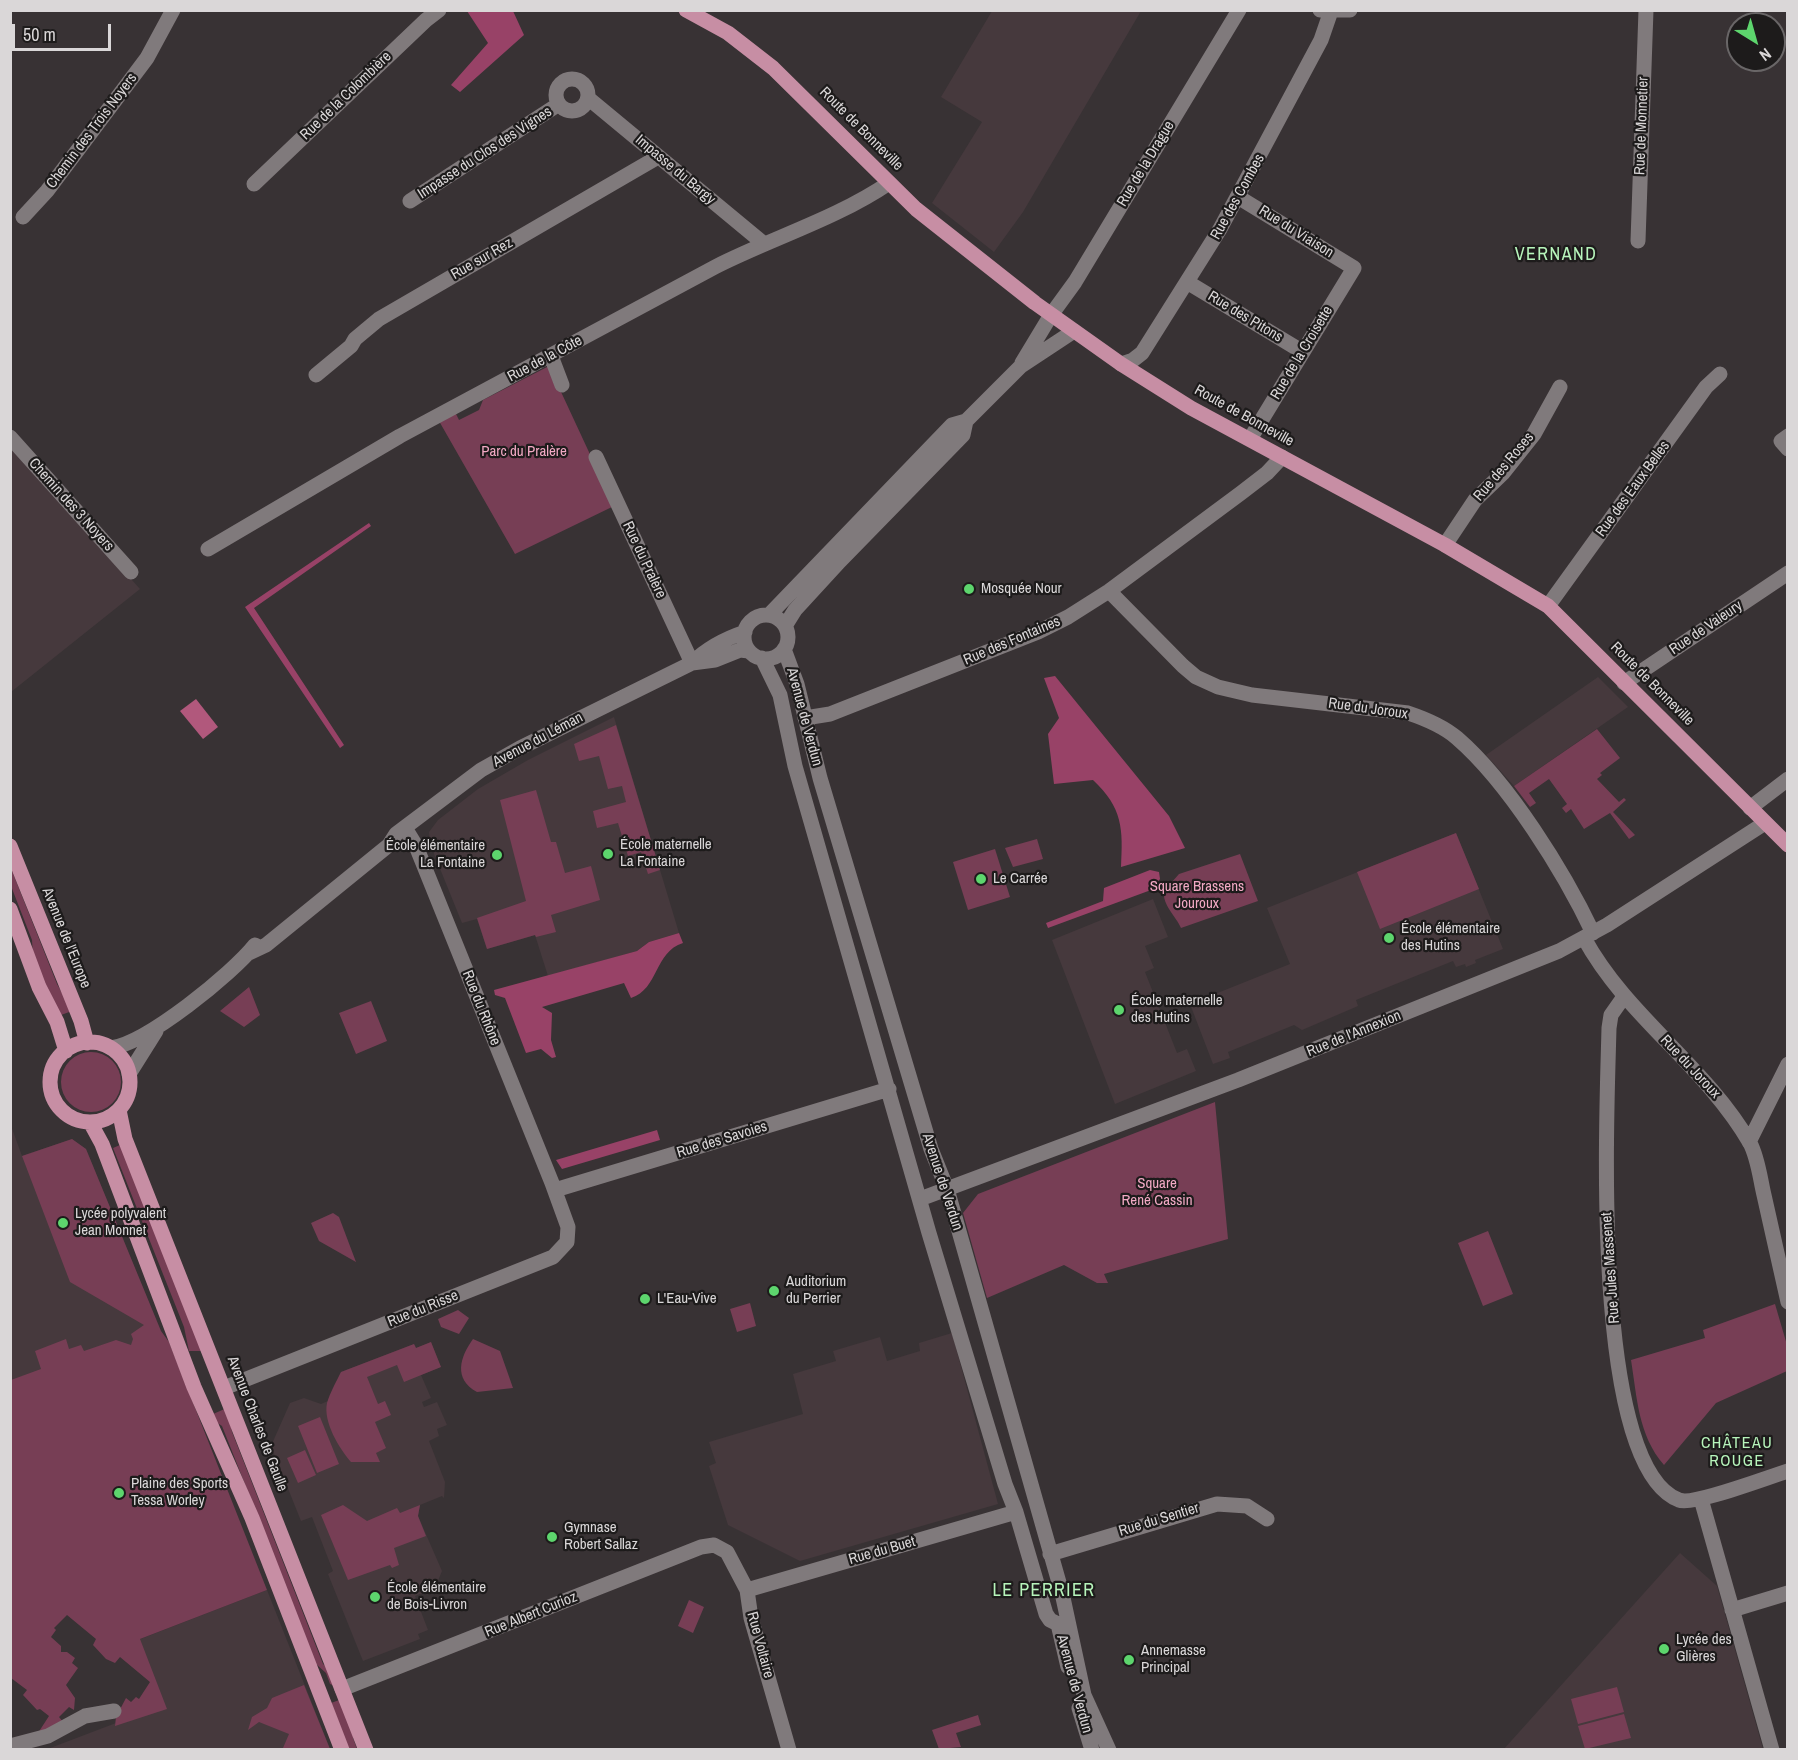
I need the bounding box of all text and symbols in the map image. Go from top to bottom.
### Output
scale bar [15,12,114,50]
north arrow [1726,12,1786,72]
text: 50 m [23,22,56,47]
text: N [1755,43,1776,66]
street label: Rue de la Colombière [297,48,395,144]
street label: Chemin des Trois Noyers [43,70,141,192]
street label: Rue de Monnetier [1631,76,1653,176]
street label: Route de Bonneville [815,83,907,175]
street label: Impasse du Clos des Vignes [415,103,555,203]
street label: Rue de la Drague [1113,118,1179,210]
street label: Impasse du Bargy [631,131,719,209]
street label: Rue des Combes [1207,151,1269,243]
street label: Rue du Viaison [1255,202,1337,262]
street label: Rue sur Rez [448,234,516,284]
district label: VERNAND [1515,244,1597,266]
street label: Rue des Pitons [1204,288,1286,346]
street label: Rue de la Croisette [1267,303,1337,403]
street label: Rue de la Côte [505,332,585,386]
street label: Route de Bonneville [1191,381,1297,451]
street label: Rue des Roses [1470,429,1538,505]
street label: Rue des Eaux Belles [1592,438,1674,540]
park label: Parc du Pralère [481,443,567,461]
street label: Chemin des 3 Noyers [25,455,117,555]
street label: Rue du Pralère [618,519,670,601]
place label: Mosquée Nour [981,580,1062,598]
marker: Mosquée Nour [962,582,976,596]
street label: Rue de Valeury [1666,597,1746,659]
street label: Rue des Fontaines [961,613,1063,669]
street label: Route de Bonneville [1606,638,1698,730]
street label: Avenue de Verdun [782,666,826,768]
street label: Rue du Joroux [1327,695,1409,723]
street label: Avenue du Léman [490,709,586,771]
place label: École maternelle La Fontaine [620,836,712,871]
place label: École élémentaire La Fontaine [386,837,485,872]
marker: École maternelle La Fontaine [601,847,615,861]
marker: École élémentaire La Fontaine [490,848,504,862]
place label: Le Carrée [993,870,1048,888]
marker: Le Carrée [974,872,988,886]
park label: Square Brassens Jouroux [1150,878,1244,913]
street label: Avenue de l'Europe [38,885,94,991]
place label: École élémentaire des Hutins [1401,920,1500,955]
marker: École élémentaire des Hutins [1382,931,1396,945]
street label: Rue du Rhône [458,968,504,1048]
place label: École maternelle des Hutins [1131,992,1223,1027]
marker: École maternelle des Hutins [1112,1003,1126,1017]
street label: Rue de l'Annexion [1304,1007,1404,1061]
street label: Rue du Joroux [1656,1032,1724,1102]
street label: Rue des Savoies [675,1118,769,1162]
street label: Avenue de Verdun [918,1131,966,1233]
park label: Square René Cassin [1121,1175,1193,1210]
place label: Lycée polyvalent Jean Monnet [75,1205,166,1240]
street label: Rue Jules Massenet [1598,1212,1624,1324]
marker: Lycée polyvalent Jean Monnet [56,1216,70,1230]
place label: Auditorium du Perrier [786,1273,846,1308]
marker: Auditorium du Perrier [767,1284,781,1298]
street label: Rue du Risse [385,1287,461,1331]
place label: L'Eau-Vive [657,1290,717,1308]
marker: L'Eau-Vive [638,1292,652,1306]
street label: Avenue Charles de Gaulle [223,1354,291,1494]
district label: CHÂTEAU ROUGE [1701,1434,1773,1472]
place label: Plaine des Sports Tessa Worley [131,1475,228,1510]
marker: Plaine des Sports Tessa Worley [112,1486,126,1500]
street label: Rue du Sentier [1117,1499,1201,1541]
place label: Gymnase Robert Sallaz [564,1519,638,1554]
marker: Gymnase Robert Sallaz [545,1530,559,1544]
street label: Rue du Buet [847,1533,917,1569]
place label: École élémentaire de Bois-Livron [387,1579,486,1614]
district label: LE PERRIER [993,1580,1095,1602]
street label: Rue Albert Curioz [482,1588,580,1642]
marker: École élémentaire de Bois-Livron [368,1590,382,1604]
street label: Rue Voltaire [743,1610,777,1680]
place label: Lycée des Glières [1676,1631,1732,1666]
street label: Avenue de Verdun [1052,1633,1096,1735]
place label: Annemasse Principal [1141,1642,1206,1677]
marker: Lycée des Glières [1657,1642,1671,1656]
marker: Annemasse Principal [1122,1653,1136,1667]

